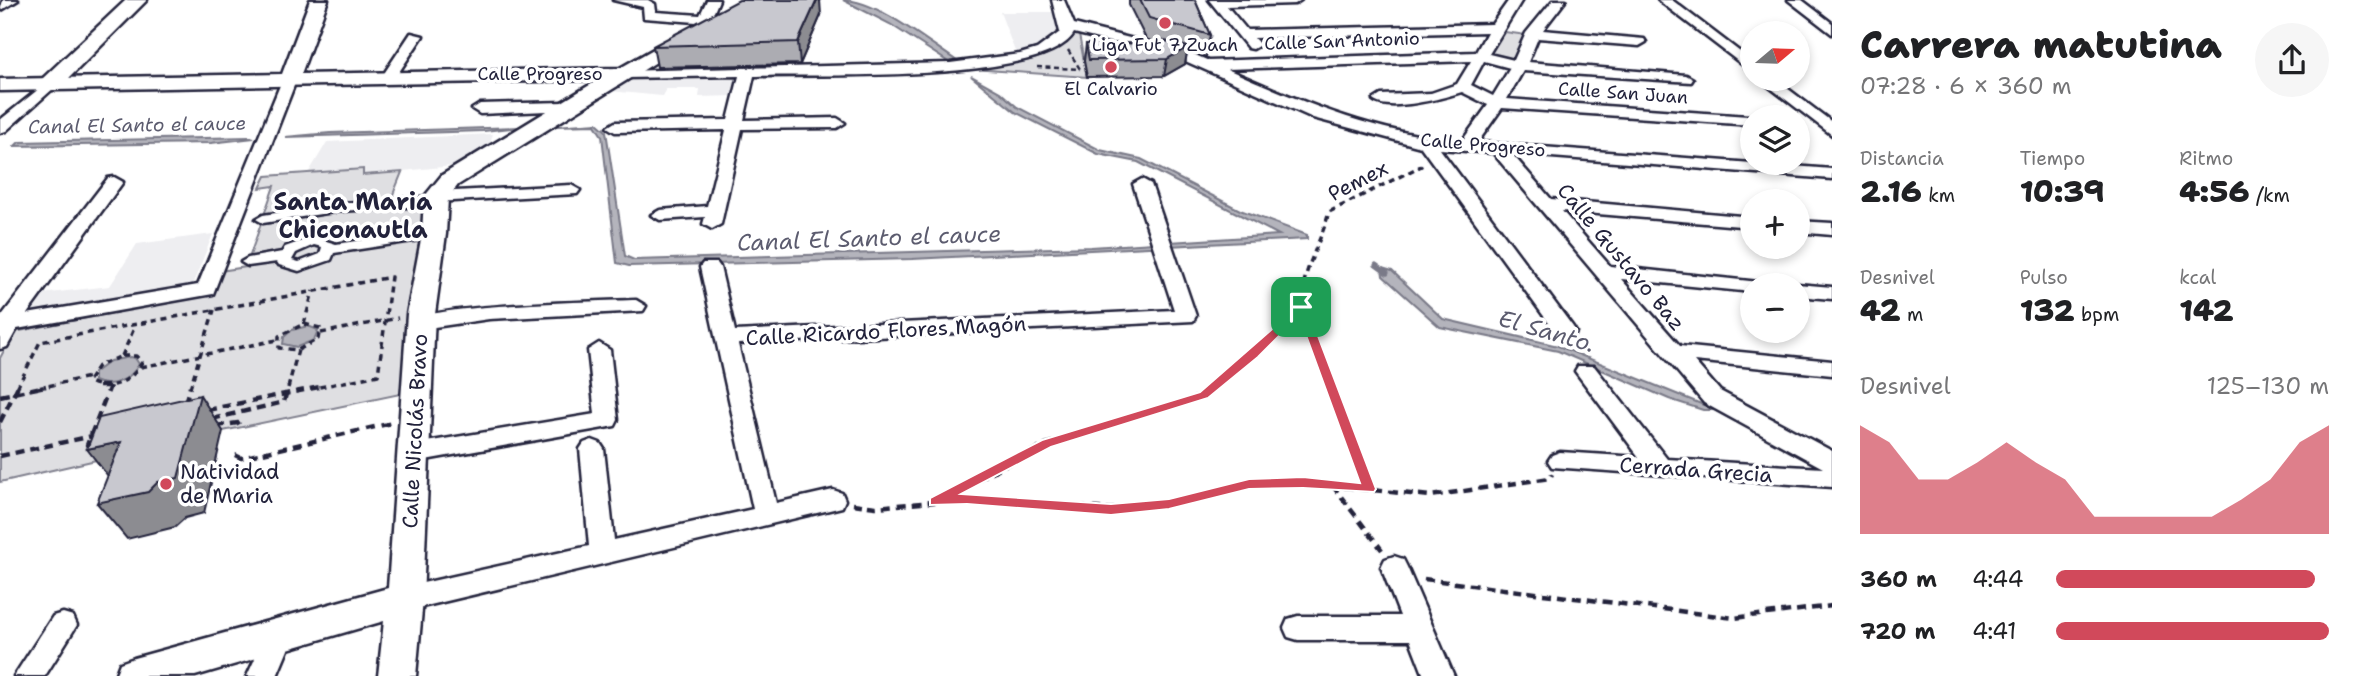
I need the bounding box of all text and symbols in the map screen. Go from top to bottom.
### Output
marker: Liga Fut 7 Zuach [1157,15,1173,31]
text: Carrera matutina [1860,19,2222,70]
north arrow [1740,21,1810,91]
map controls [1740,21,1810,343]
button: share [2255,23,2329,97]
street label: Calle San Antonio [1264,26,1420,56]
place label: Liga Fut 7 Zuach [1092,33,1238,57]
marker: El Calvario [1103,59,1119,75]
street label: Calle Progreso [477,62,603,86]
text: 07:28 · 6 × 360 m [1860,71,2072,101]
street label: Calle San Juan [1557,76,1689,110]
place label: El Calvario [1064,77,1158,101]
button: layers [1740,105,1810,175]
water label: Canal El Santo el cauce [28,111,246,139]
street label: Calle Progreso [1420,128,1546,162]
text: Distancia [1860,146,1944,171]
text: Tiempo [2020,146,2085,171]
text: Ritmo [2179,146,2233,171]
street label: Pemex [1323,154,1393,208]
text: 2.16 [1860,171,1922,212]
text: 10:39 [2020,171,2104,212]
text: 4:56 [2179,171,2250,212]
street label: Calle Gustavo Baz [1551,177,1691,337]
text: km [1922,183,1955,208]
text: /km [2250,183,2290,208]
district label: Santa Maria Chiconautla [274,186,433,246]
button: + [1740,189,1810,259]
water label: Canal El Santo el cauce [736,218,1002,258]
text: Desnivel [1860,265,1935,290]
text: Pulso [2020,265,2068,290]
text: kcal [2179,265,2216,290]
button: − [1740,273,1810,343]
pin [1271,277,1331,337]
icon: arrive [1282,288,1320,326]
text: 42 [1860,290,1901,331]
text: 132 [2020,290,2075,331]
text: 142 [2179,290,2233,331]
text: m [1901,302,1923,327]
text: bpm [2075,302,2119,327]
water label: El Santo. [1495,303,1599,359]
street label: Calle Ricardo Flores Magón [745,310,1027,352]
street label: Calle Nicolás Bravo [396,333,434,529]
text: Desnivel [1860,371,1951,401]
text: 125–130 m [2207,371,2329,401]
street label: Cerrada Grecia [1619,451,1773,489]
place label: Natividad de Maria [180,458,279,510]
marker: Natividad de Maria [158,476,174,492]
text: 360 m [1860,564,1937,594]
text: 4:44 [1972,564,2024,594]
text: 720 m [1860,616,1936,646]
text: 4:41 [1972,616,2017,646]

